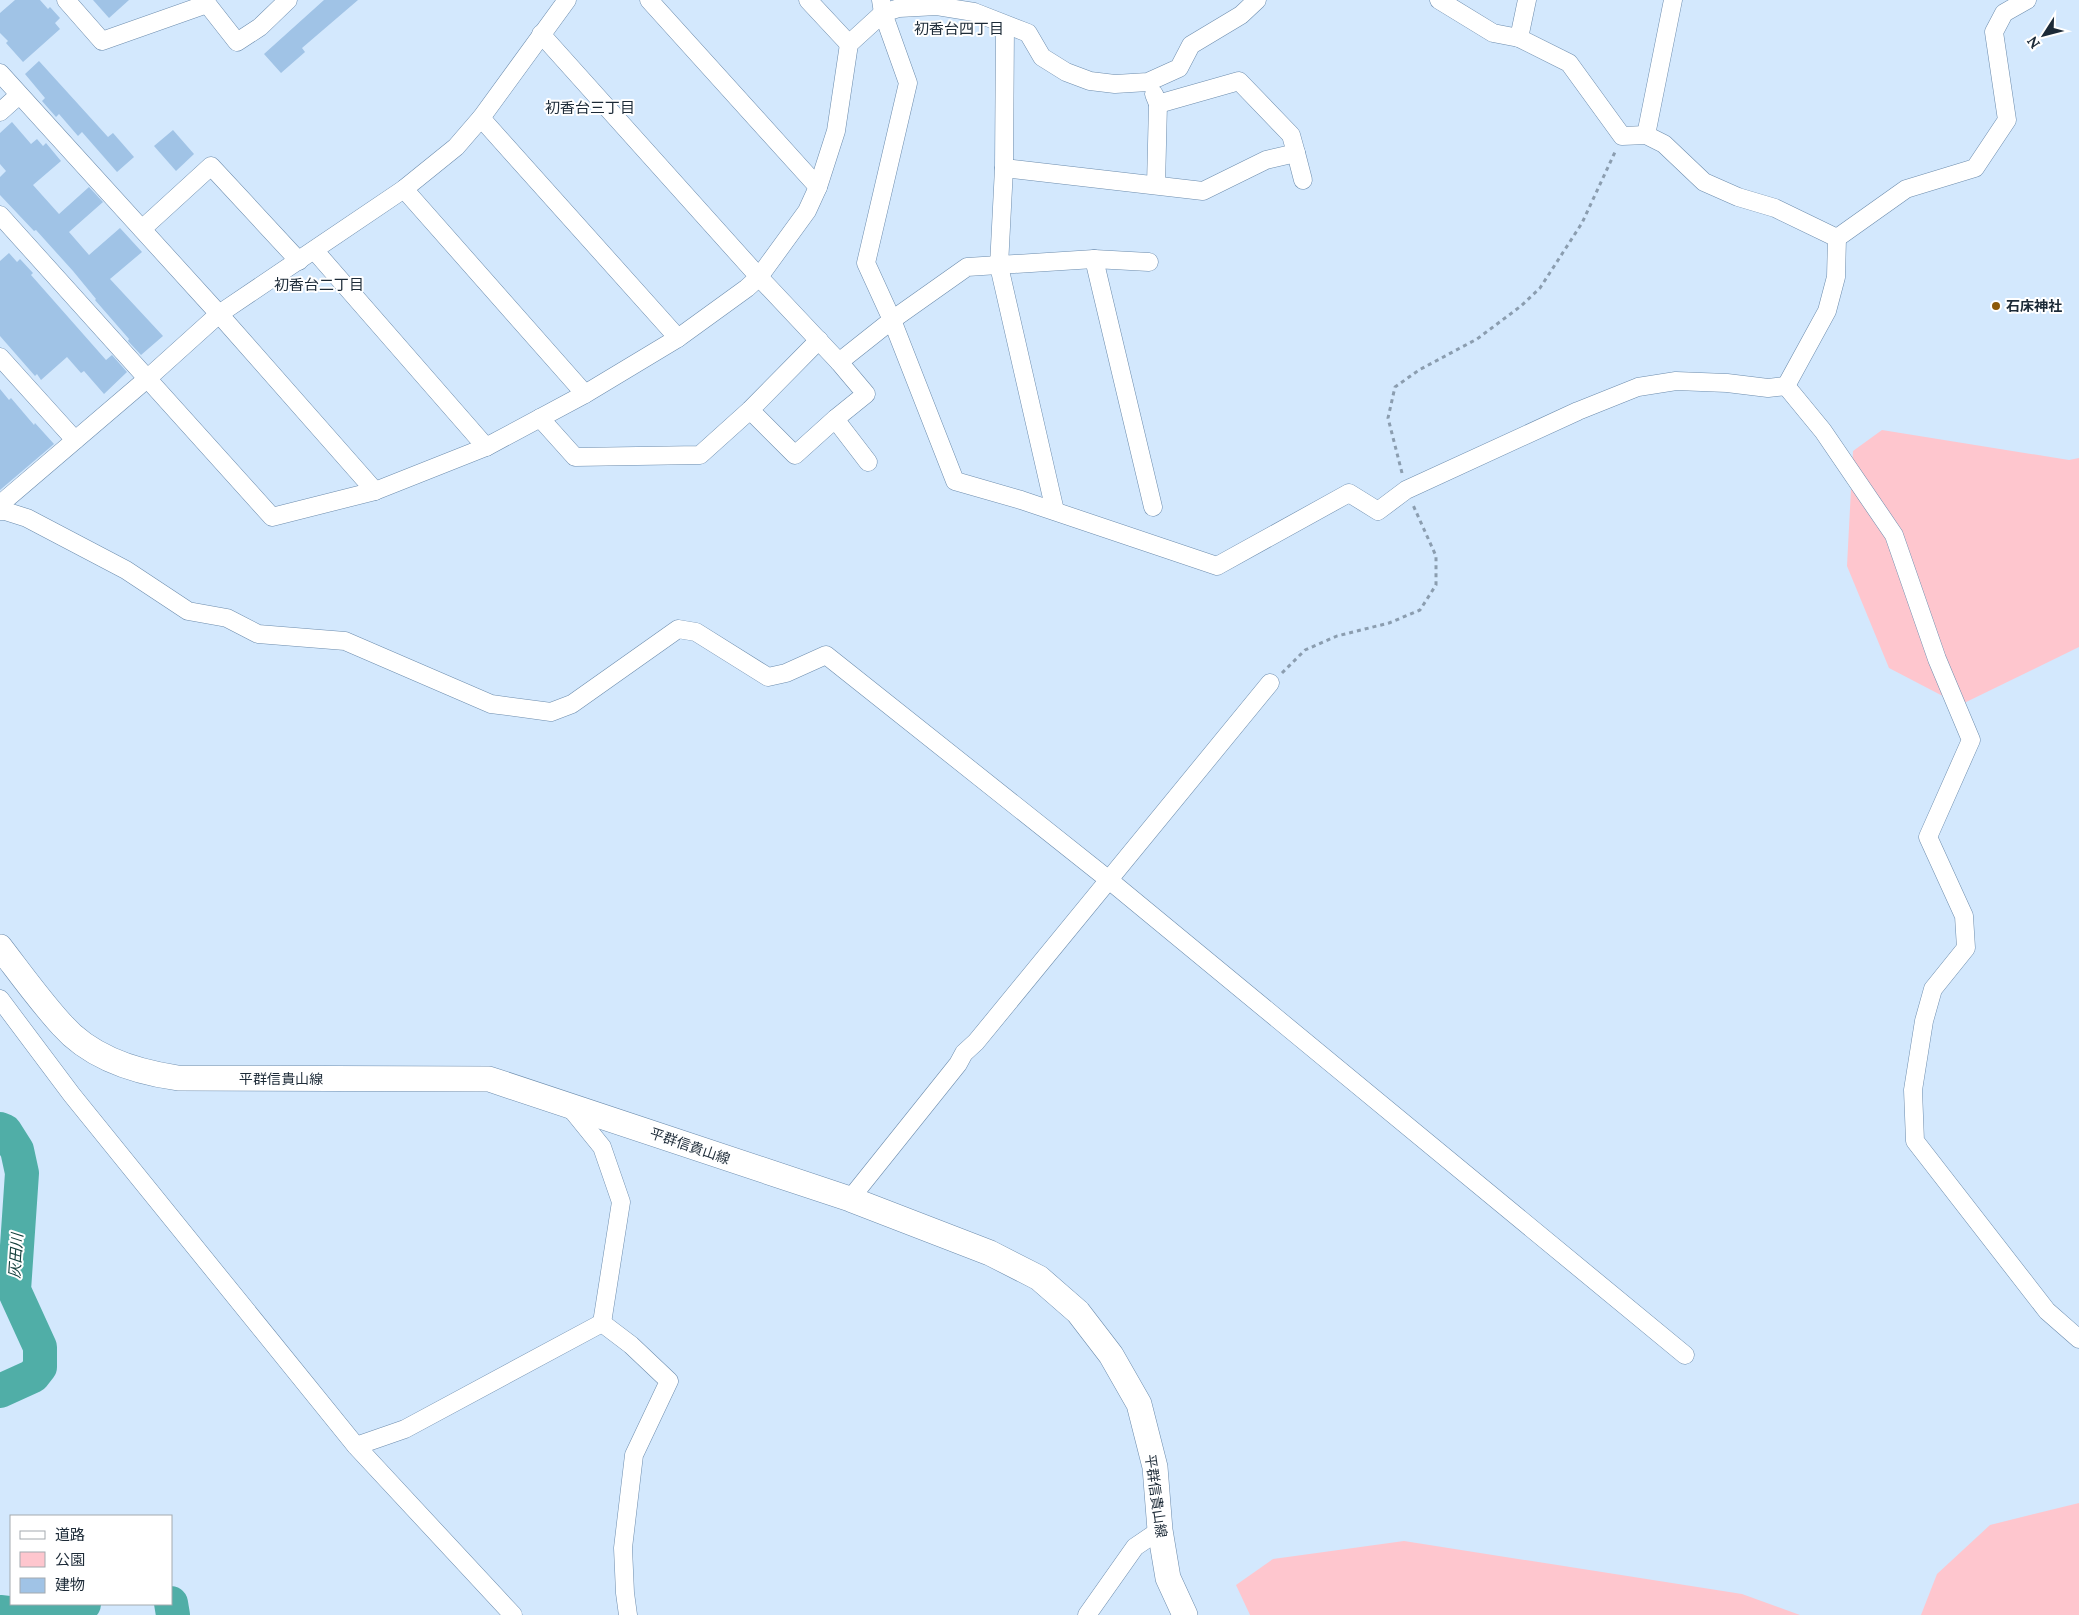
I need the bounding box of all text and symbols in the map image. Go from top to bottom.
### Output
north arrow [2019,10,2069,60]
district label: 初香台四丁目 [914,19,1004,38]
text: N [2023,33,2044,52]
district label: 初香台三丁目 [545,98,635,117]
district label: 初香台二丁目 [274,275,364,294]
place label: 石床神社 [2006,297,2062,315]
marker: 石床神社 [1990,300,2002,312]
street label: 平群信貴山線 [239,1070,323,1088]
street label: 平群信貴山線 [647,1124,733,1168]
water label: 灰田川 [4,1231,27,1279]
street label: 平群信貴山線 [1141,1453,1171,1539]
legend [10,1515,172,1605]
text: 道路 [55,1525,85,1544]
text: 公園 [55,1550,85,1569]
text: 建物 [55,1575,85,1594]

